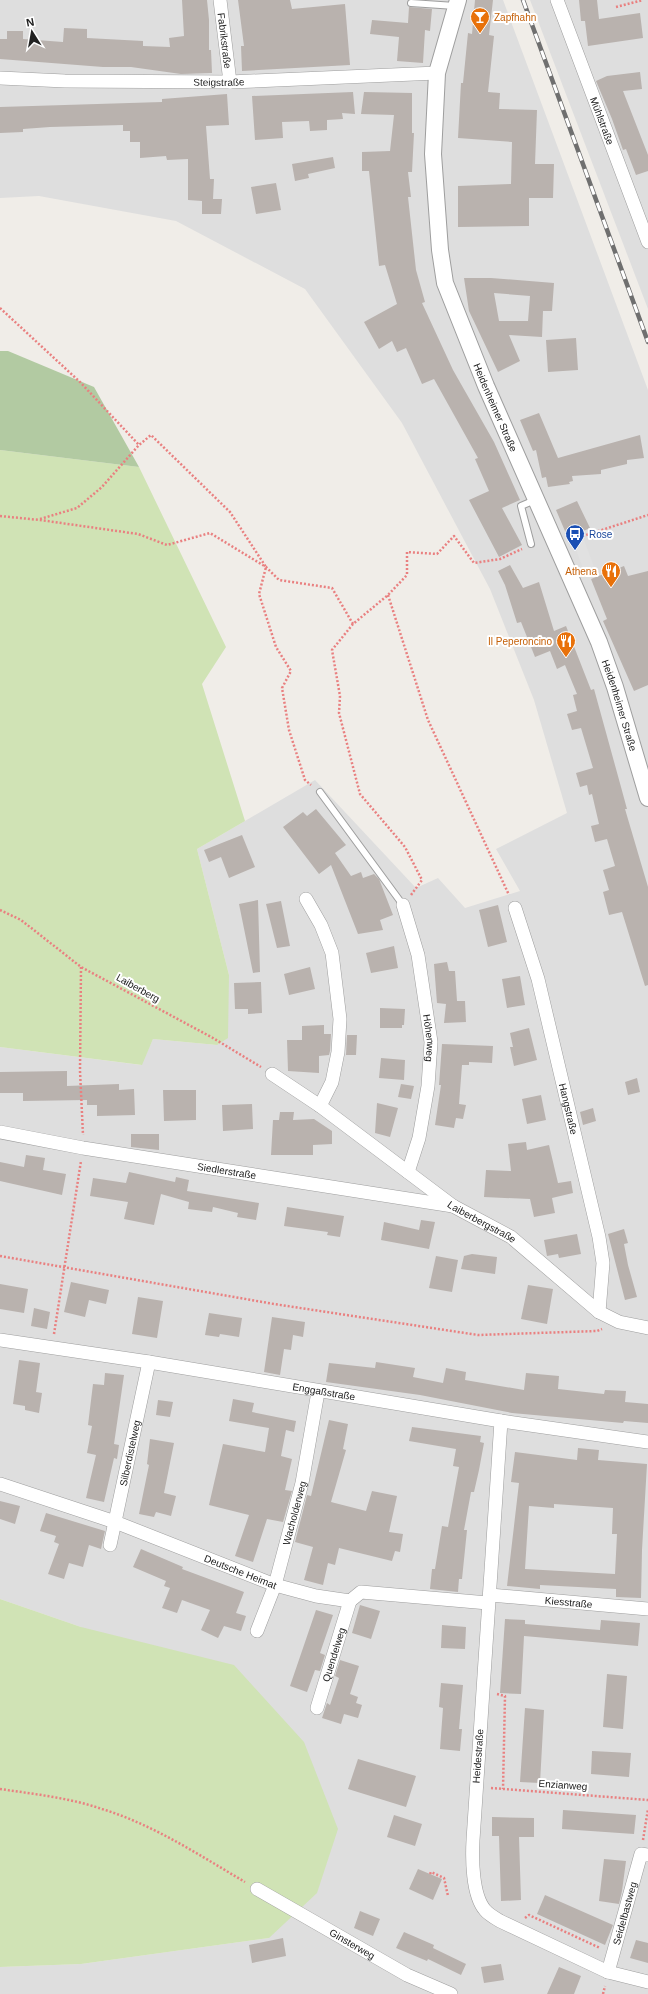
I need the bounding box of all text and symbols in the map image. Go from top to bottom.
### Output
bar icon: Zapfhahn [469,6,491,34]
north arrow [12,12,52,52]
street label: Fabrikstraße [216,12,234,70]
place label: Zapfhahn [494,12,536,23]
text: N [25,16,35,29]
street label: Steigstraße [193,76,245,88]
street label: Mühlstraße [588,95,617,147]
street label: Heidenheimer Straße [472,362,520,454]
bus stop icon: Rose [564,523,586,551]
place label: Rose [589,529,613,540]
restaurant icon: Athena [600,560,622,588]
place label: Athena [565,566,597,577]
restaurant icon: Il Peperoncino [555,630,577,658]
place label: Il Peperoncino [488,636,552,647]
street label: Heidenheimer Straße [600,658,639,753]
street label: Laiberberg [114,972,162,1004]
street label: Höhenweg [421,1013,437,1062]
street label: Hangstraße [557,1082,580,1136]
street label: Siedlerstraße [196,1160,257,1181]
street label: Laiberbergstraße [446,1198,519,1245]
street label: Enggaßstraße [292,1381,357,1402]
street label: Silberdistelweg [117,1419,142,1487]
street label: Wacholderweg [280,1480,308,1546]
street label: Deutsche Heimat [203,1552,278,1591]
street label: Kiesstraße [544,1594,593,1610]
street label: Quendelweg [320,1626,347,1683]
street label: Heidestraße [471,1728,485,1784]
street label: Enzianweg [538,1778,588,1792]
street label: Seidelbastweg [610,1880,638,1946]
street label: Ginsterweg [328,1926,377,1961]

